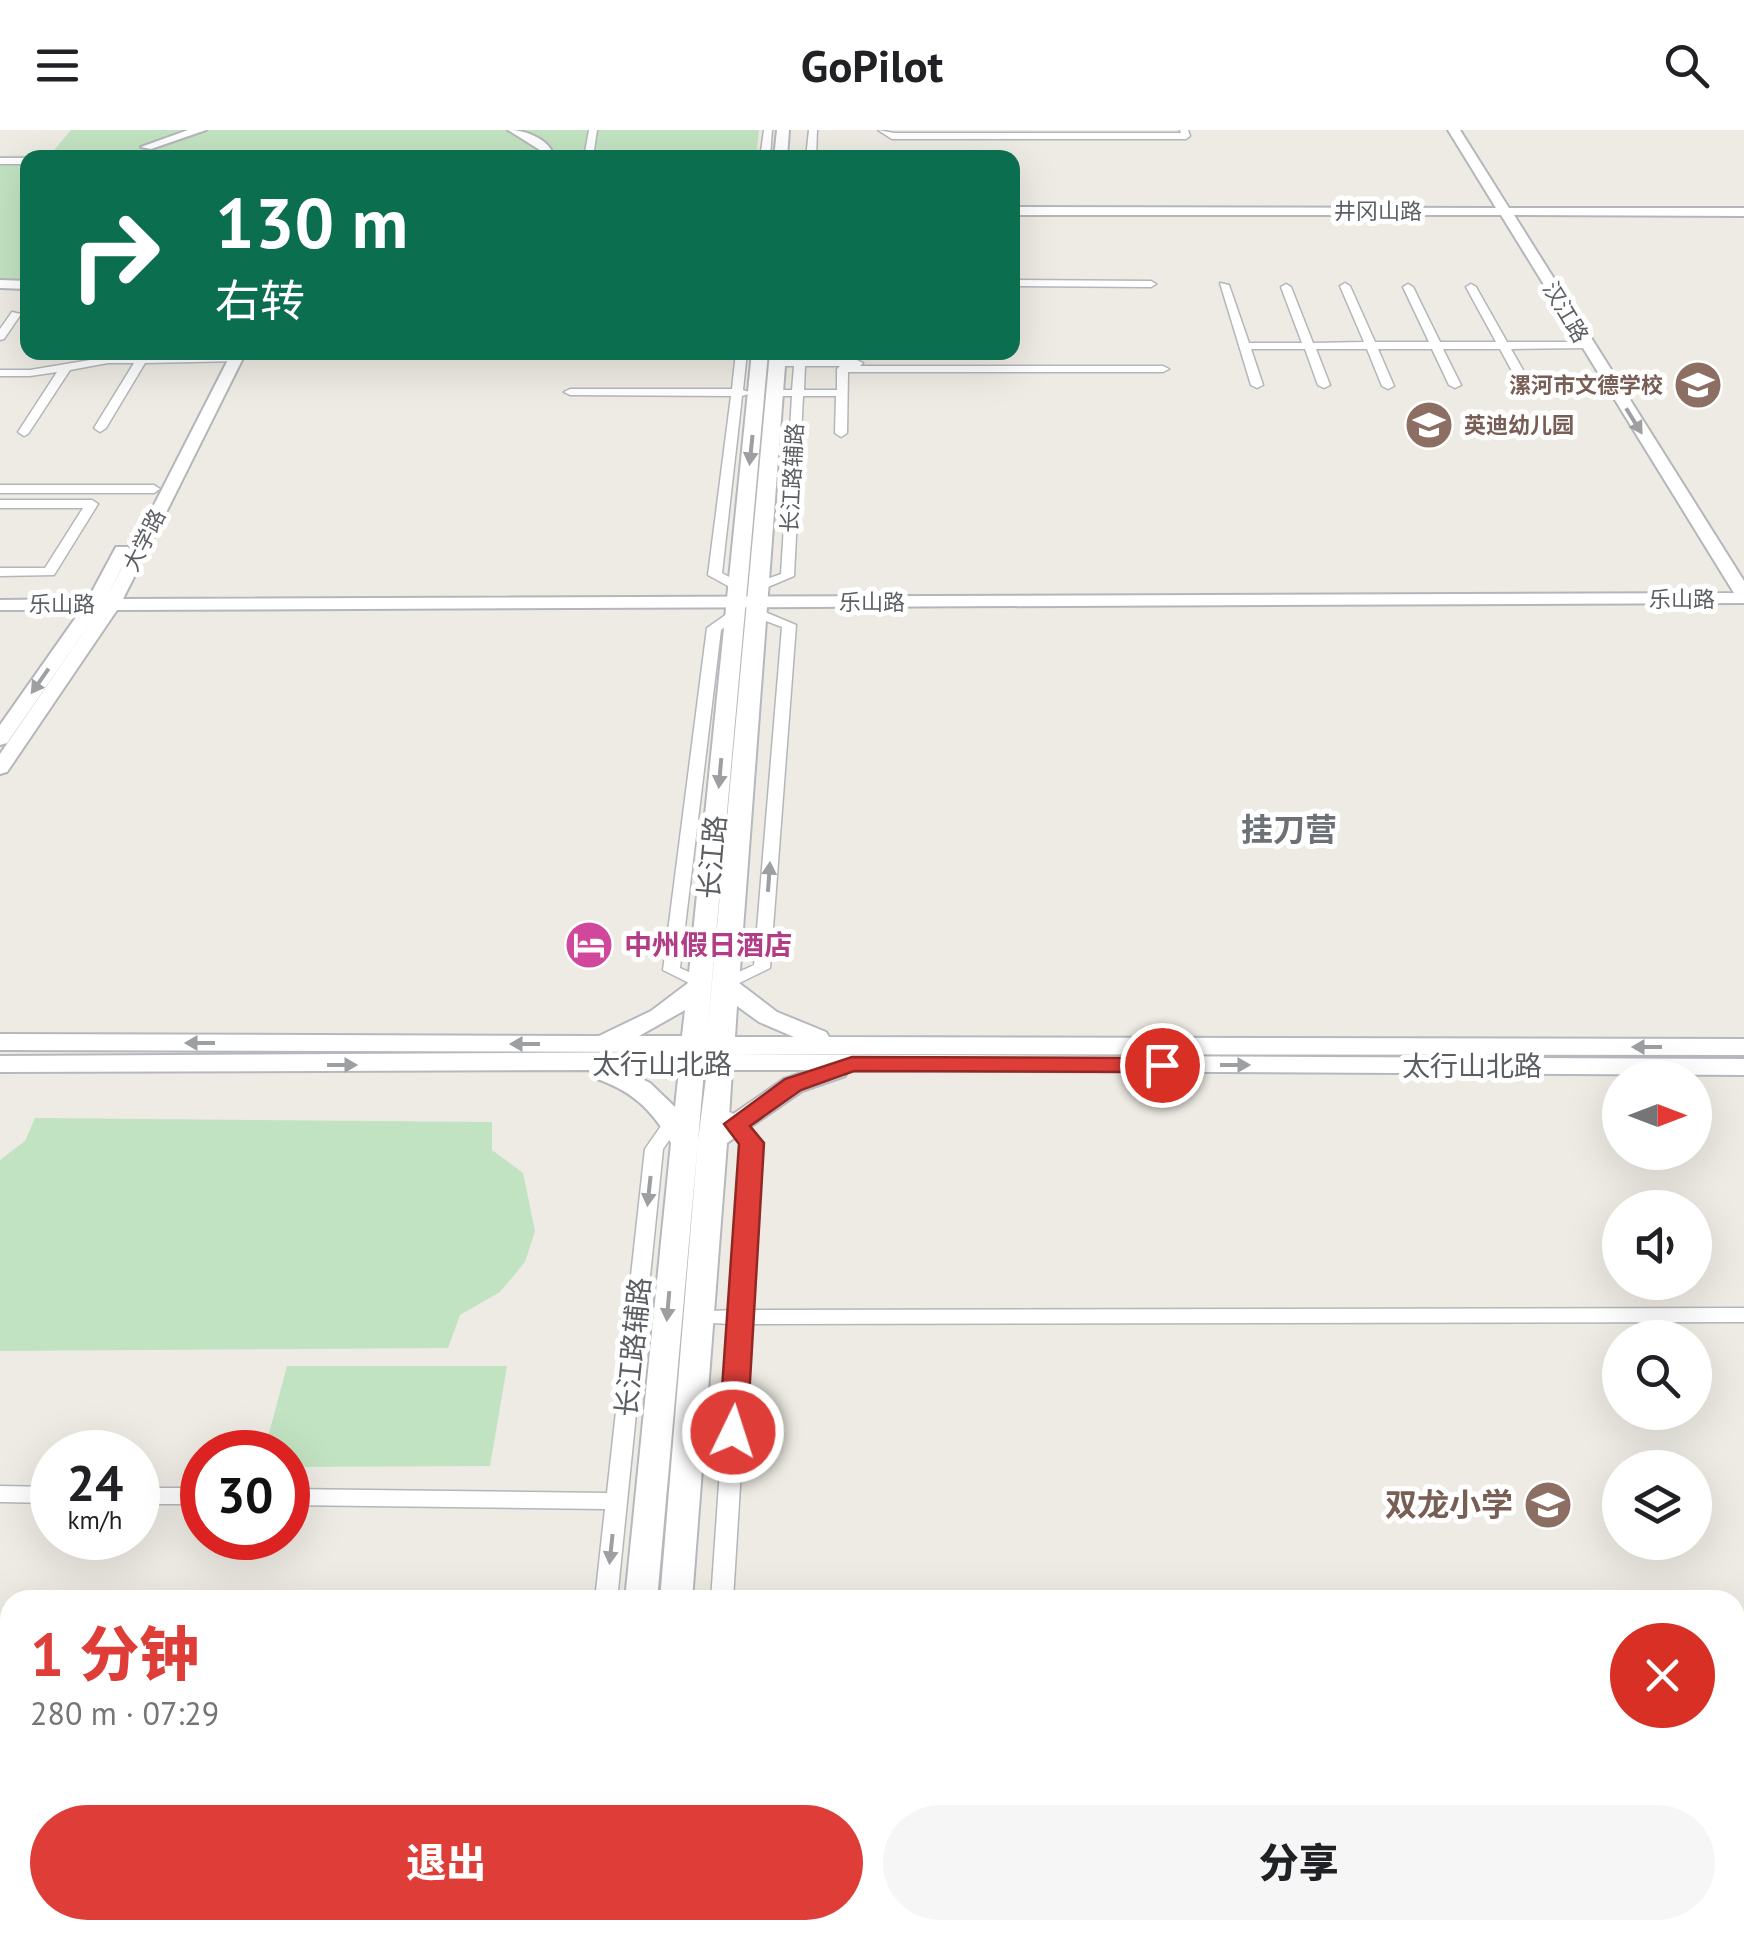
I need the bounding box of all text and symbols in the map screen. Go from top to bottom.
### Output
text: GoPilot [801,36,943,94]
icon: menu [30,38,85,93]
icon: search [1659,38,1714,93]
text: 130 m [215,177,408,267]
icon: right [50,190,180,320]
street label: 井冈山路 [1334,197,1422,225]
text: 右转 [215,271,305,329]
street label: 汉江路 [1537,276,1595,348]
school or university icon: 漯河市文德学校 [1672,359,1724,411]
place label: 漯河市文德学校 [1509,371,1663,399]
school or university icon: 英迪幼儿园 [1403,399,1455,451]
one-way arrow [1624,408,1643,435]
place label: 英迪幼儿园 [1464,411,1574,439]
street label: 长江路辅路 [775,422,809,534]
one-way arrow [742,434,758,466]
street label: 大学路 [117,504,171,576]
street label: 乐山路 [1649,585,1715,613]
street label: 乐山路 [839,588,905,616]
street label: 乐山路 [29,590,95,618]
one-way arrow [31,668,50,694]
one-way arrow [711,758,727,789]
district label: 挂刀营 [1241,808,1337,850]
street label: 长江路 [689,813,734,900]
one-way arrow [762,860,778,892]
hotel icon: 中州假日酒店 [563,919,615,971]
place label: 中州假日酒店 [624,926,792,963]
pin [1120,1023,1205,1108]
one-way arrow [184,1035,216,1051]
one-way arrow [509,1036,541,1052]
icon: arrive [1135,1038,1190,1093]
one-way arrow [1630,1038,1662,1054]
street label: 太行山北路 [592,1045,732,1082]
street label: 太行山北路 [1402,1047,1542,1084]
one-way arrow [327,1057,359,1073]
one-way arrow [1220,1058,1252,1074]
north arrow [1602,1060,1712,1170]
map controls [1602,1060,1712,1560]
one-way arrow [641,1176,657,1208]
button: sound [1602,1190,1712,1300]
street label: 长江路辅路 [607,1275,658,1419]
one-way arrow [660,1291,676,1323]
button: search [1602,1320,1712,1430]
position arrow [681,1380,785,1484]
speed limit sign: 30 [180,1430,310,1560]
text: 24 [67,1450,123,1515]
button: layers [1602,1450,1712,1560]
school or university icon: 双龙小学 [1522,1479,1574,1531]
place label: 双龙小学 [1385,1483,1513,1525]
text: km/h [68,1504,122,1536]
one-way arrow [603,1534,619,1566]
text: 1 分钟 [30,1615,199,1693]
button: close [1610,1623,1715,1728]
text: 280 m · 07:29 [30,1692,219,1734]
button: 退出 [30,1805,863,1920]
button: 分享 [883,1805,1715,1920]

